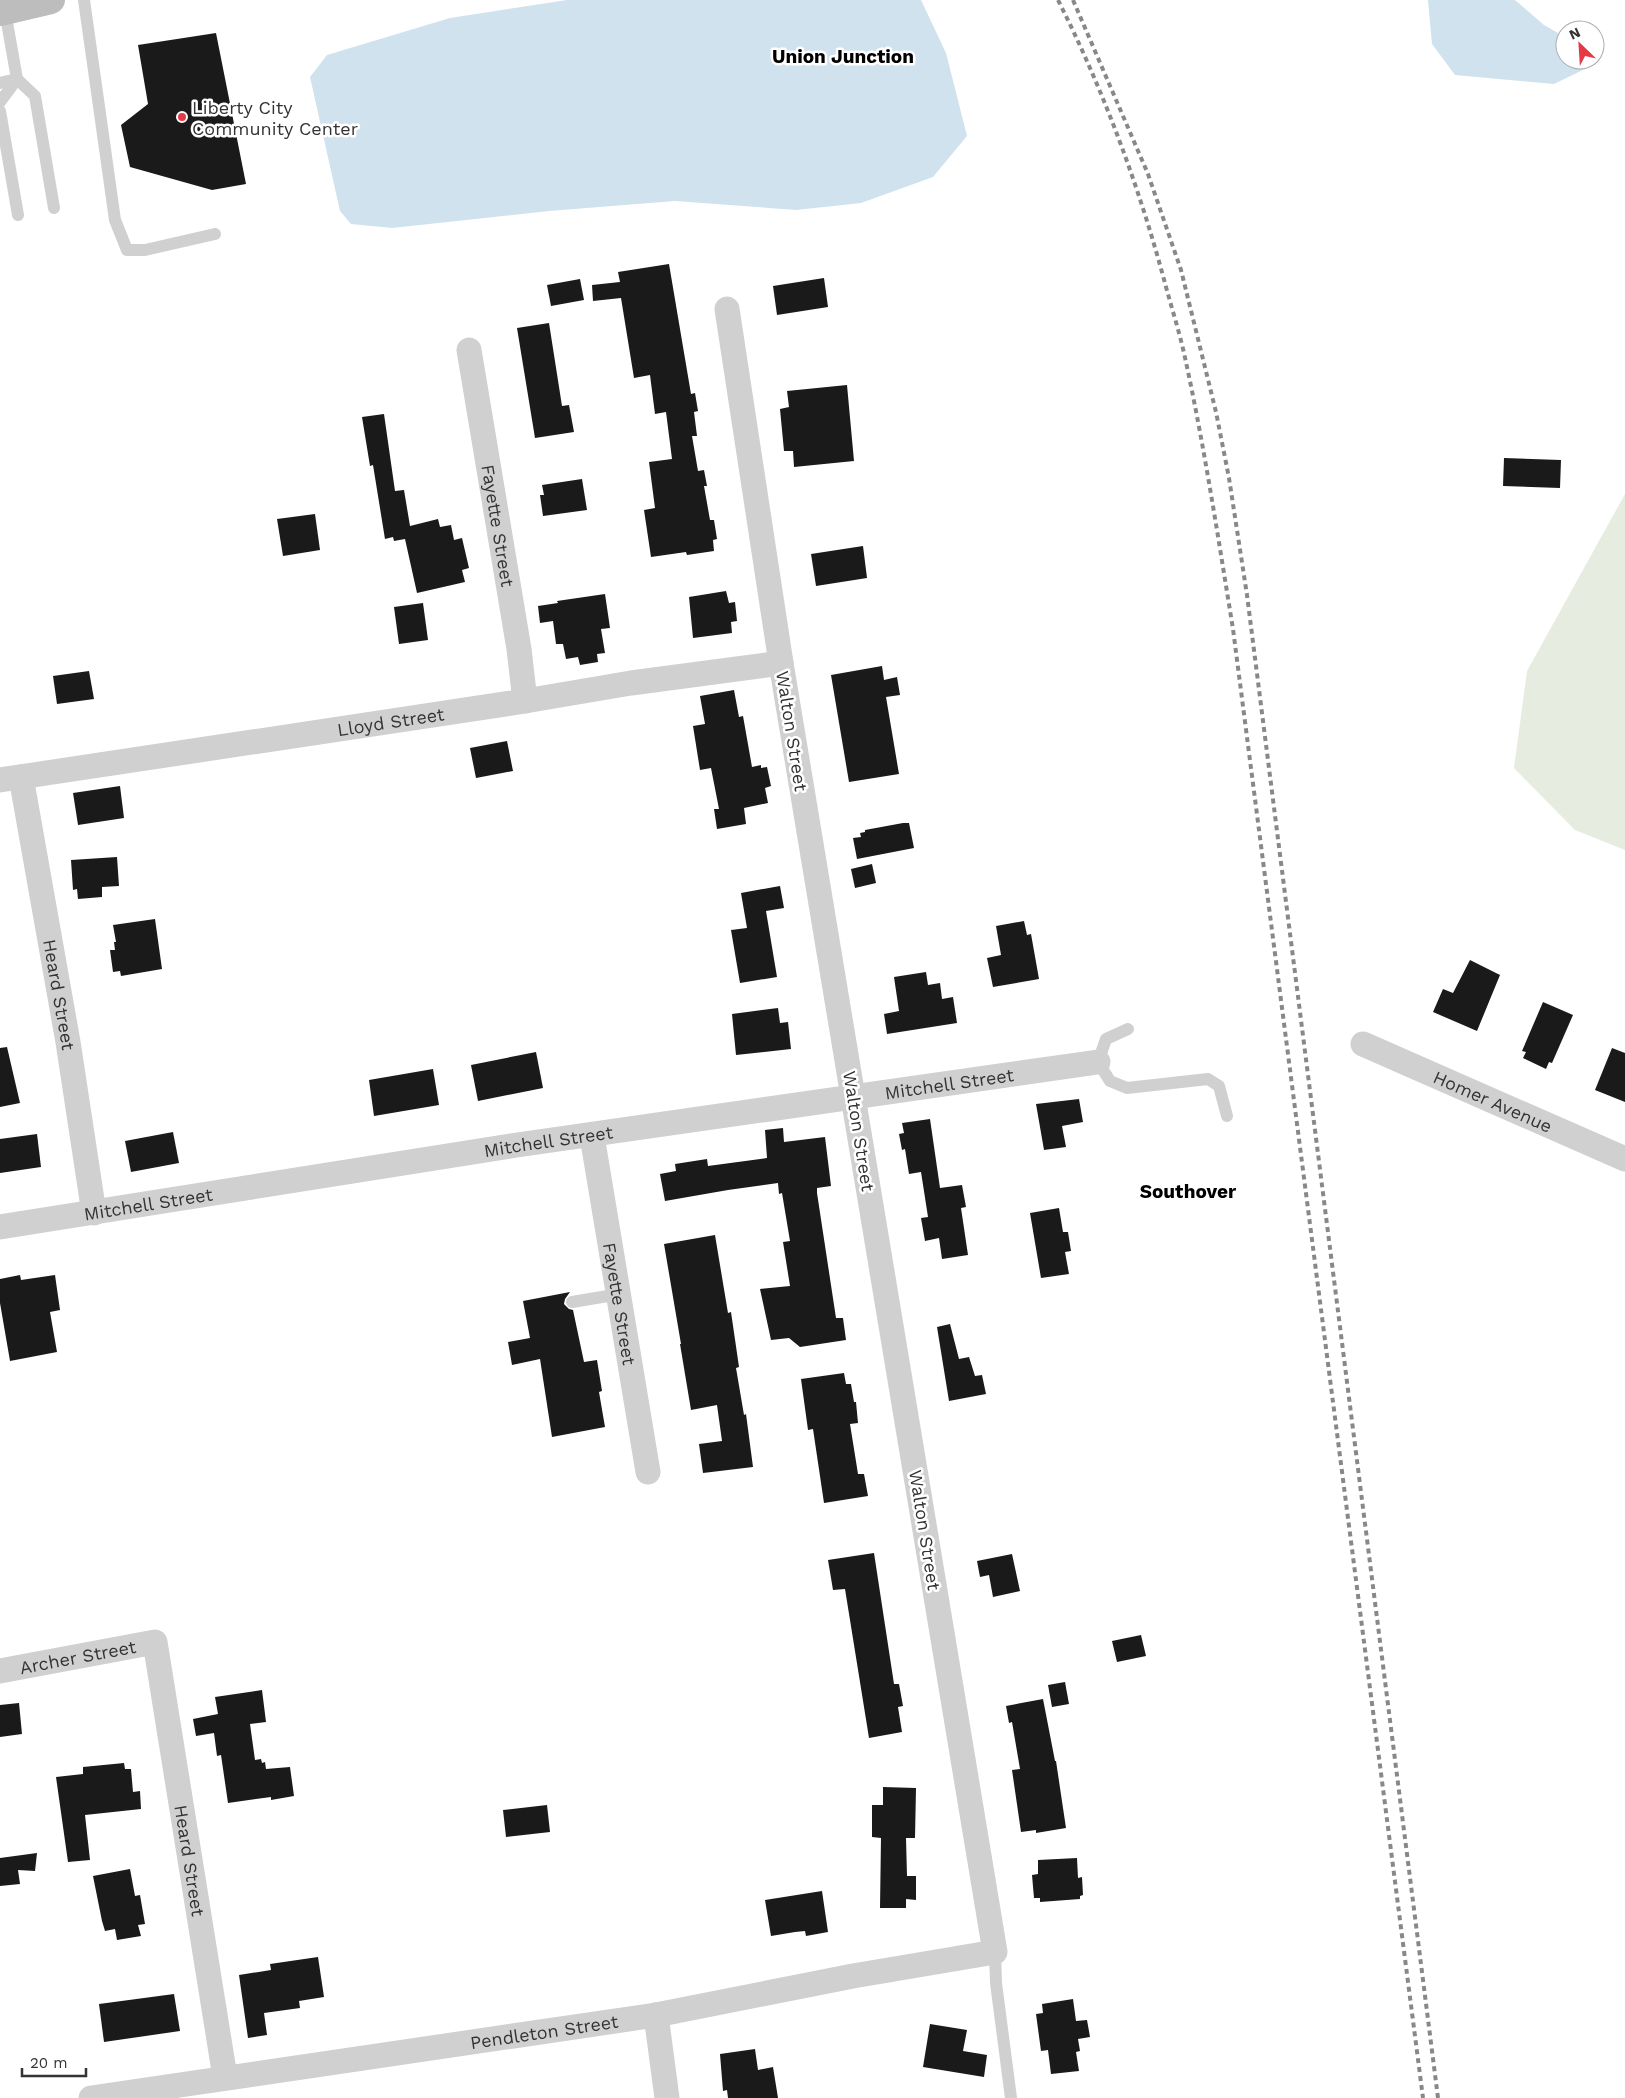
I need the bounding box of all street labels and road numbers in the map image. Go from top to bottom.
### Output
street label: Fayette Street [478,463,519,589]
street label: Walton Street [772,669,812,793]
street label: Lloyd Street [336,703,446,740]
street label: Heard Street [39,937,80,1052]
street label: Mitchell Street [883,1064,1015,1103]
street label: Homer Avenue [1430,1066,1556,1136]
street label: Walton Street [839,1069,879,1193]
street label: Mitchell Street [482,1121,615,1161]
street label: Mitchell Street [82,1183,214,1224]
street label: Fayette Street [599,1241,641,1367]
street label: Walton Street [905,1468,945,1592]
street label: Archer Street [18,1635,138,1678]
street label: Heard Street [171,1803,210,1918]
street label: Pendleton Street [469,2010,620,2053]

